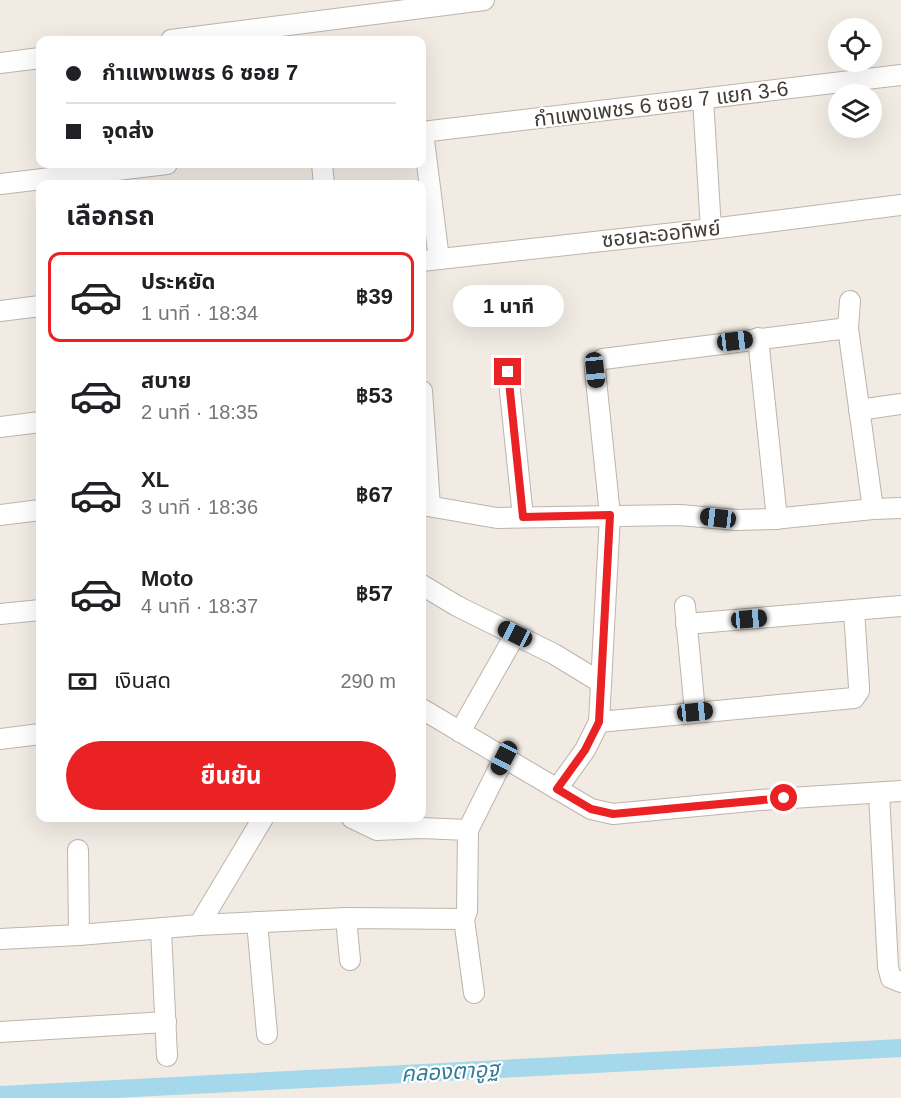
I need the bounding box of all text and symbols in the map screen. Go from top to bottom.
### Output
map controls [828,18,882,138]
button: locate [828,18,882,72]
text: กำแพงเพชร 6 ซอย 7 [102,60,298,85]
street label: กำแพงเพชร 6 ซอย 7 แยก 3-6 [532,76,789,131]
button: layers [828,84,882,138]
text: จุดส่ง [102,118,154,143]
text: เลือกรถ [66,201,155,231]
street label: ซอยละออทิพย์ [600,216,722,251]
text: ประหยัด [141,269,216,294]
icon: car [69,270,123,324]
text: ฿39 [356,284,393,309]
callout: 1 นาที [452,285,564,327]
text: 1 นาที [483,295,534,317]
text: 1 นาที · 18:34 [141,302,258,324]
car [716,330,754,352]
car [584,351,606,389]
route end [494,358,521,385]
text: สบาย [141,368,191,393]
icon: car [69,369,123,423]
text: ฿53 [356,383,393,408]
text: 2 นาที · 18:35 [141,401,258,423]
text: XL [141,467,169,492]
icon: car [69,468,123,522]
text: ฿67 [356,482,393,507]
text: 3 นาที · 18:36 [141,496,258,518]
car [699,507,737,529]
text: Moto [141,566,194,591]
icon: car [69,567,123,621]
text: ฿57 [356,581,393,606]
text: 4 นาที · 18:37 [141,595,258,617]
car [730,608,768,630]
car [495,618,535,650]
icon: cash [66,665,99,698]
text: เงินสด [114,668,171,693]
text: 290 m [340,670,396,692]
car [676,701,714,723]
car [488,738,520,778]
button: ยืนยัน [66,741,396,810]
route start [770,784,797,811]
water label: คลองตาอูฐ [400,1056,503,1088]

